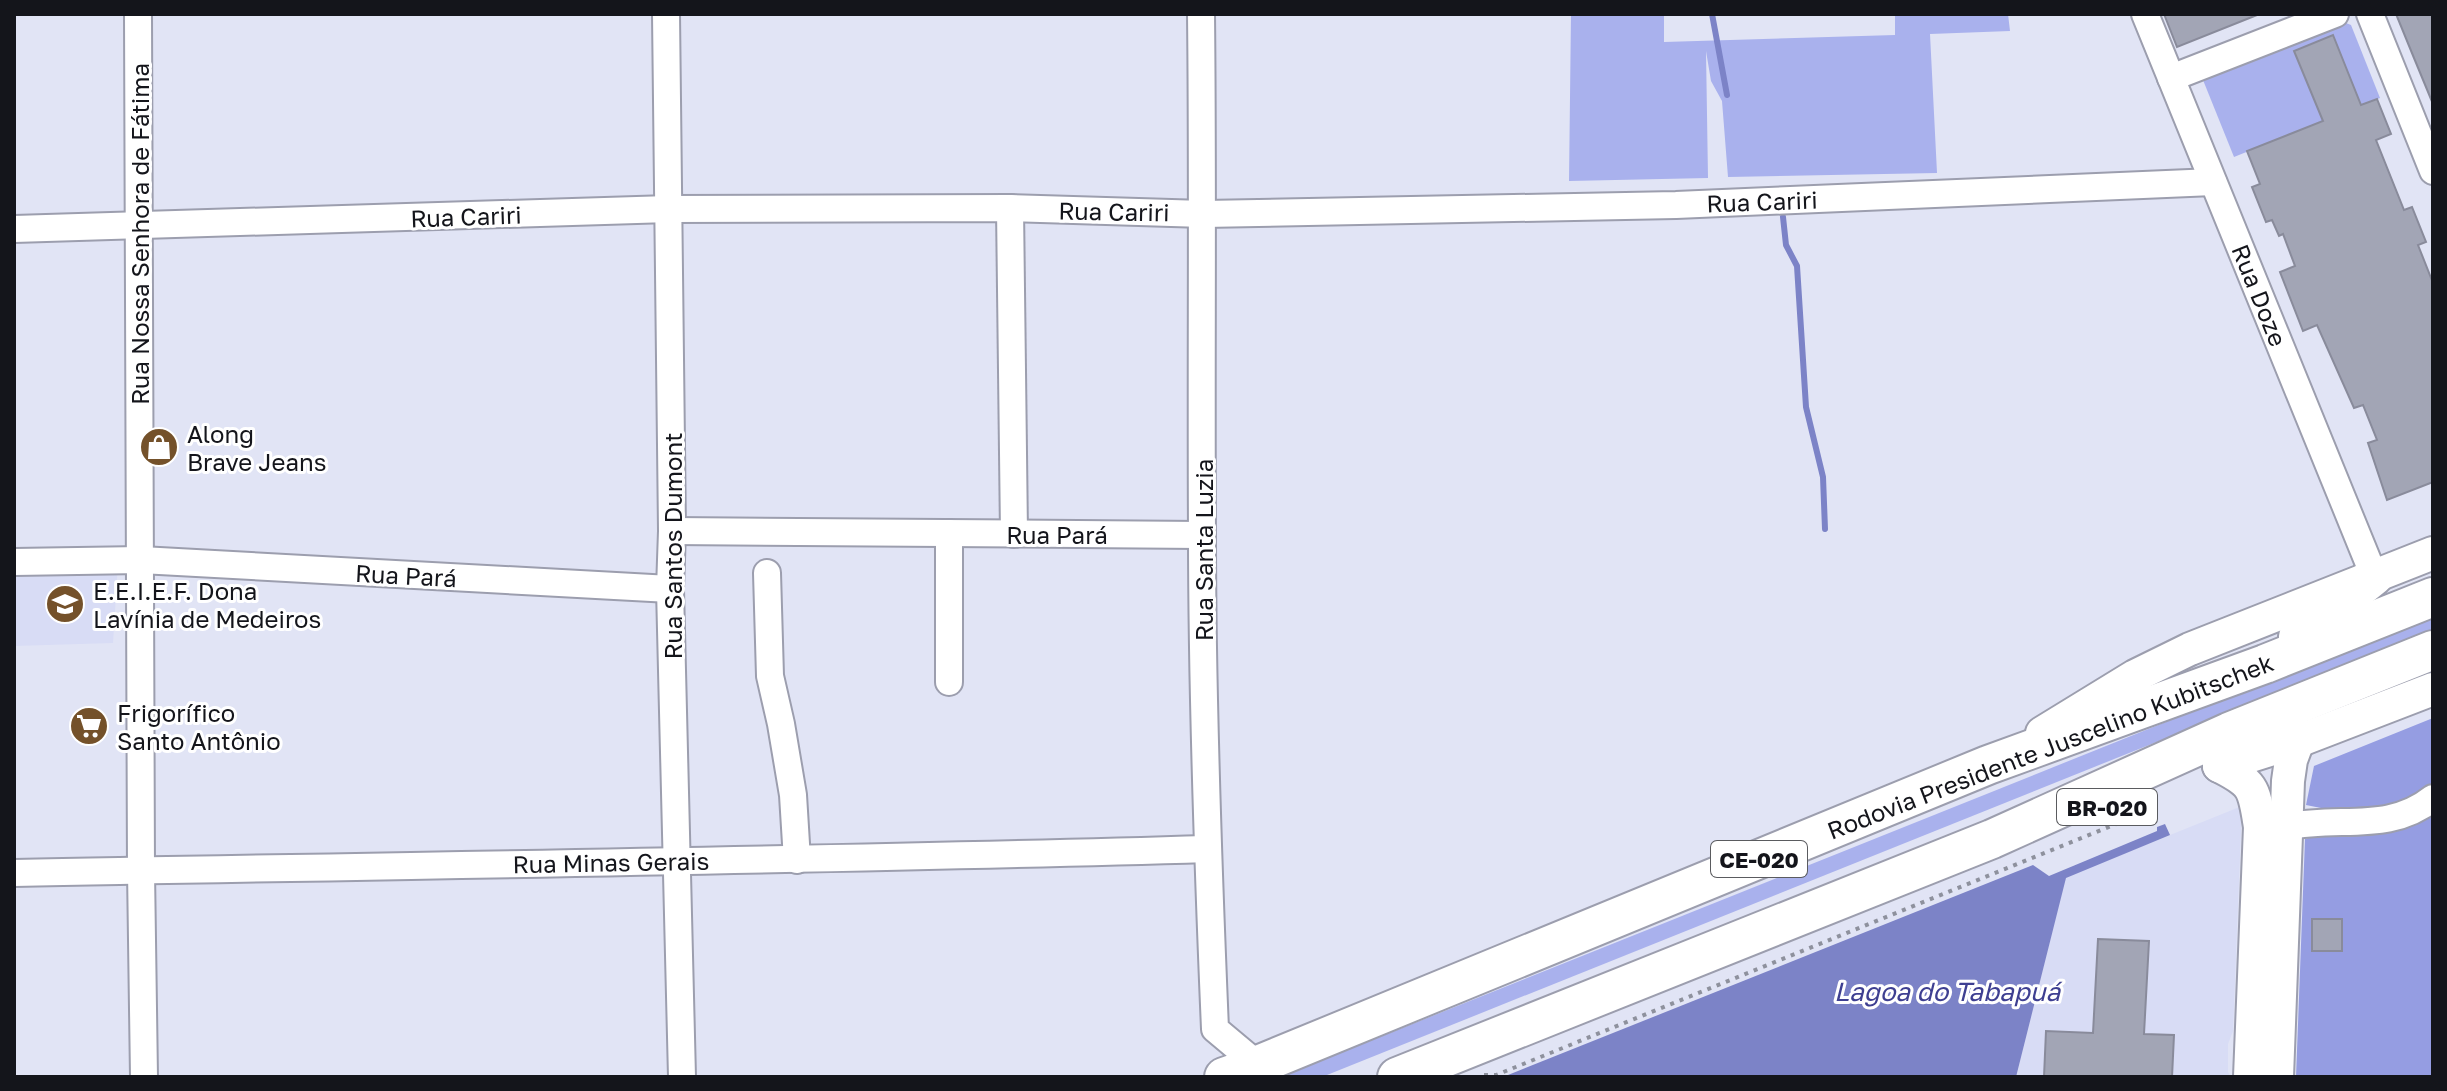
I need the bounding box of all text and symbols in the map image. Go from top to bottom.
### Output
street label: Rua Nossa Senhora de Fátima [125,63,154,405]
street label: Rua Cariri [1706,185,1818,217]
street label: Rua Cariri [1058,196,1170,226]
street label: Rua Cariri [410,200,522,232]
street label: Rua Doze [2226,240,2294,350]
place label: Along Brave Jeans [187,419,326,476]
shop icon: Along Brave Jeans [138,426,180,468]
street label: Rua Santos Dumont [658,432,687,660]
street label: Rua Santa Luzia [1189,459,1218,641]
street label: Rua Pará [1006,520,1108,549]
street label: Rua Pará [354,558,458,592]
place label: E.E.I.E.F. Dona Lavínia de Medeiros [93,576,321,633]
school or university icon: E.E.I.E.F. Dona Lavínia de Medeiros [44,583,86,625]
street label: Rodovia Presidente Juscelino Kubitschek [1823,647,2277,845]
place label: Frigorífico Santo Antônio [117,698,281,755]
supermarket icon: Frigorífico Santo Antônio [68,705,110,747]
road number: BR-020 [2057,789,2157,825]
road number: CE-020 [1711,841,1807,877]
street label: Rua Minas Gerais [512,846,710,878]
water label: Lagoa do Tabapuá [1834,976,2063,1007]

